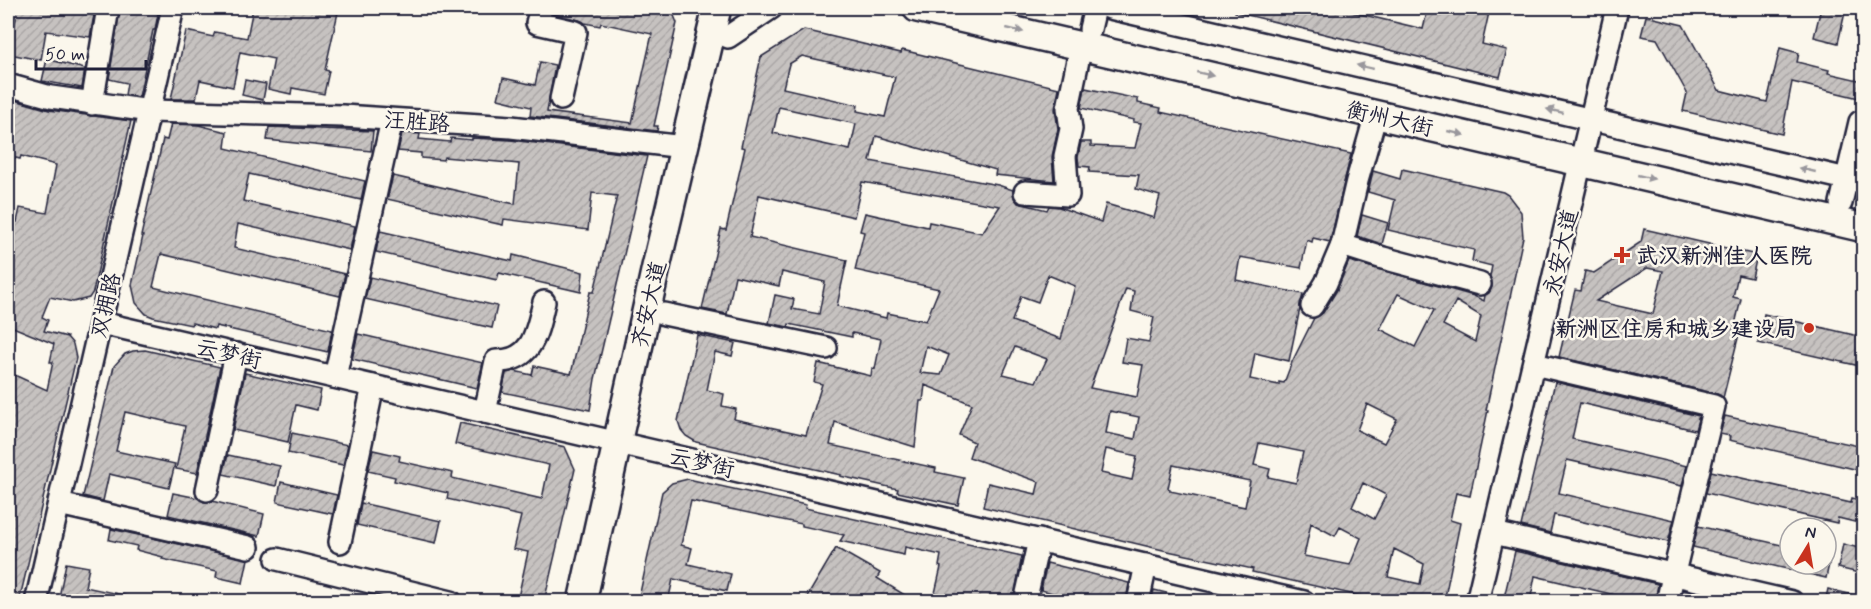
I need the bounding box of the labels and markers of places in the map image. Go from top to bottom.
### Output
place label: 武汉新洲佳人医院 [1636,243,1812,271]
marker: 武汉新洲佳人医院 [1613,246,1631,264]
place label: 新洲区住房和城乡建设局 [1555,316,1797,344]
marker: 新洲区住房和城乡建设局 [1802,321,1816,335]

